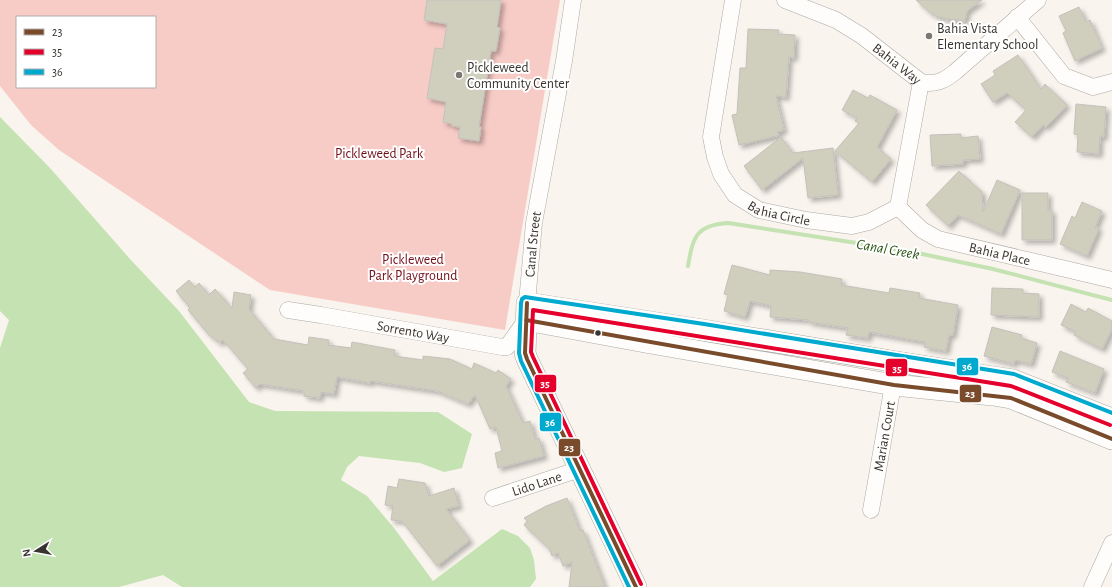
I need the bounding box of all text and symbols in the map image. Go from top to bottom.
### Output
legend [16,16,156,88]
place label: Bahia Vista Elementary School [937,22,1039,52]
text: 23 [52,26,62,38]
marker: Bahia Vista Elementary School [924,31,934,41]
street label: Bahia Way [870,41,924,87]
text: 35 [52,46,62,58]
place label: Pickleweed Community Center [467,61,570,91]
text: 36 [52,66,63,78]
marker: Pickleweed Community Center [454,70,464,80]
park label: Pickleweed Park [335,147,424,161]
street label: Bahia Circle [745,199,811,228]
street label: Canal Street [523,210,544,278]
water label: Canal Creek [855,237,921,262]
street label: Bahia Place [967,241,1032,268]
park label: Pickleweed Park Playground [369,253,457,283]
street label: Sorrento Way [376,319,450,346]
unlabelled marker [593,328,603,338]
line badge: 36 [956,357,979,376]
line badge: 35 [885,358,908,377]
text: 36 [962,361,972,372]
text: 35 [892,363,902,374]
line badge: 35 [534,374,557,393]
text: 35 [540,378,550,389]
line badge: 23 [959,384,982,403]
text: 23 [965,388,975,399]
street label: Marian Court [872,400,898,472]
line badge: 36 [539,412,562,432]
text: 36 [545,417,555,428]
line badge: 23 [558,438,581,457]
text: 23 [564,442,574,453]
street label: Lido Lane [510,470,564,499]
north arrow [16,531,56,571]
text: N [21,548,33,558]

